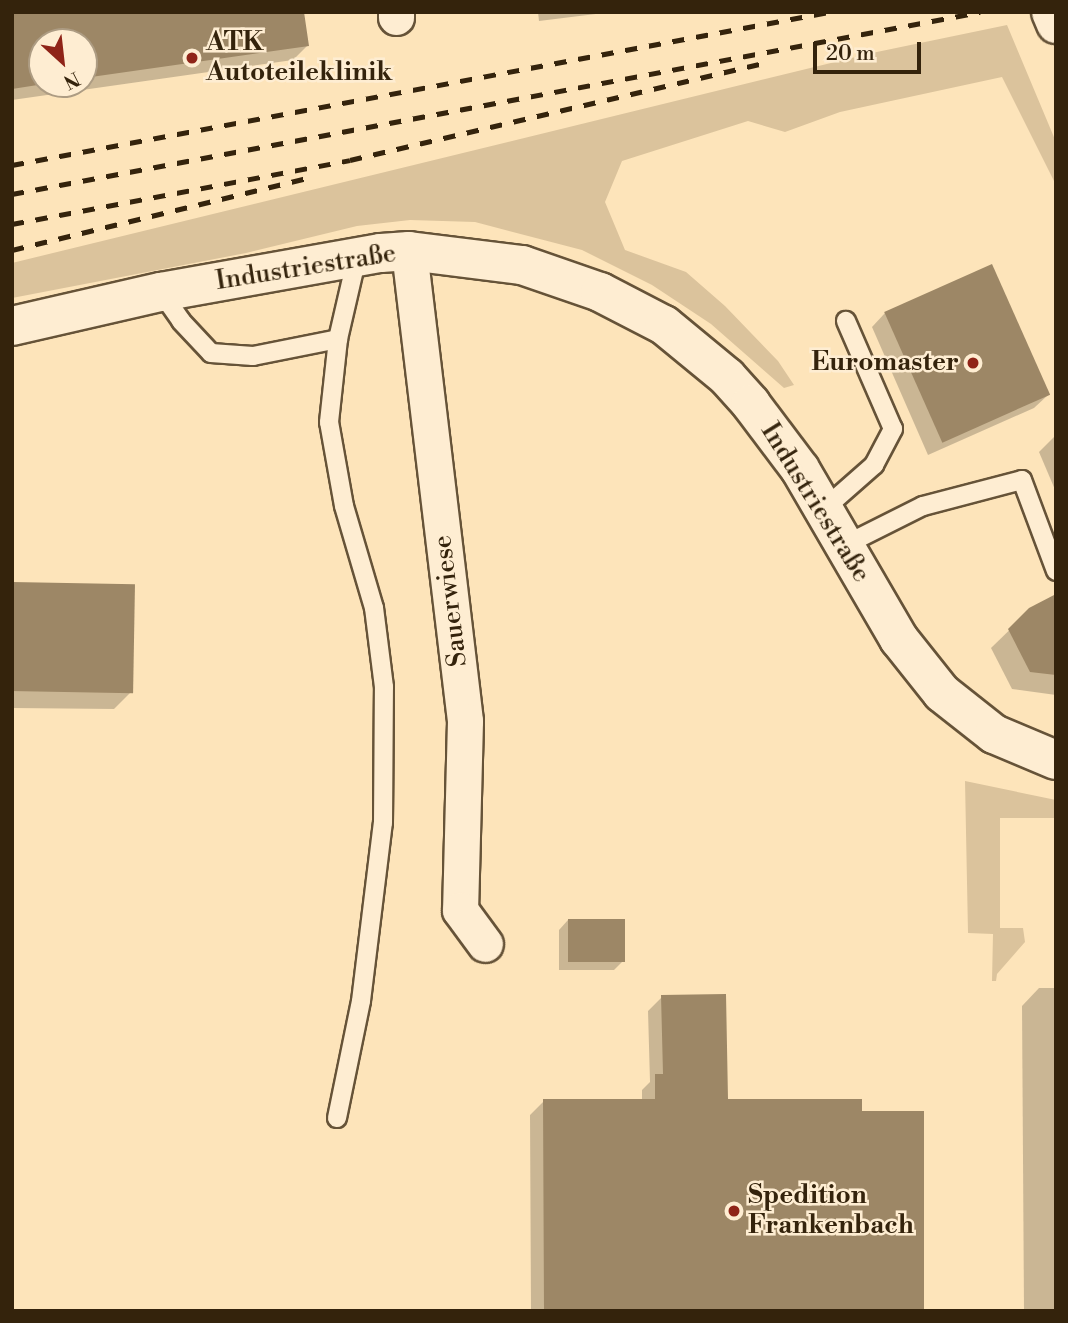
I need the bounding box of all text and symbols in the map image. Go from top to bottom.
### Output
place label: ATK Autoteileklinik [206,27,392,88]
north arrow [28,28,98,98]
scale bar [816,28,925,72]
text: 20 m [826,41,875,67]
marker: ATK Autoteileklinik [184,50,200,66]
text: N [59,66,84,94]
street label: Industriestraße [214,238,398,298]
place label: Euromaster [811,347,959,379]
marker: Euromaster [965,355,981,371]
street label: Industriestraße [754,418,876,588]
street label: Sauerwiese [427,533,475,669]
place label: Spedition Frankenbach [748,1180,914,1242]
marker: Spedition Frankenbach [726,1203,742,1219]

